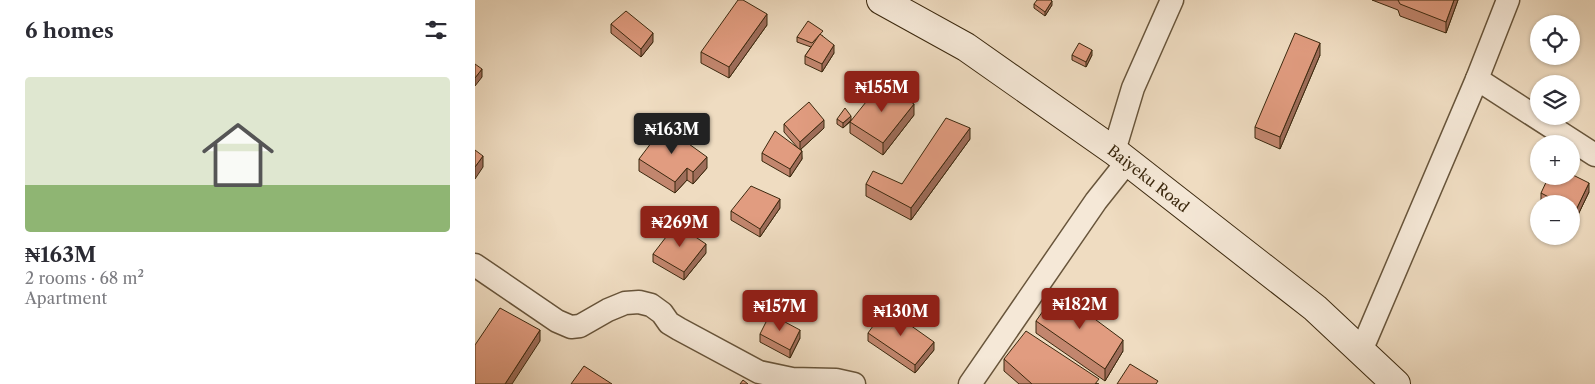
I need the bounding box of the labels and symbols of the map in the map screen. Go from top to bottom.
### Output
pin: ₦155M [847,70,917,113]
pin: ₦163M [637,112,707,155]
street label: Baiyeku Road [1104,140,1193,216]
pin: ₦269M [645,206,715,248]
pin: ₦182M [1045,288,1115,330]
pin: ₦157M [745,290,815,332]
pin: ₦130M [866,294,936,337]

